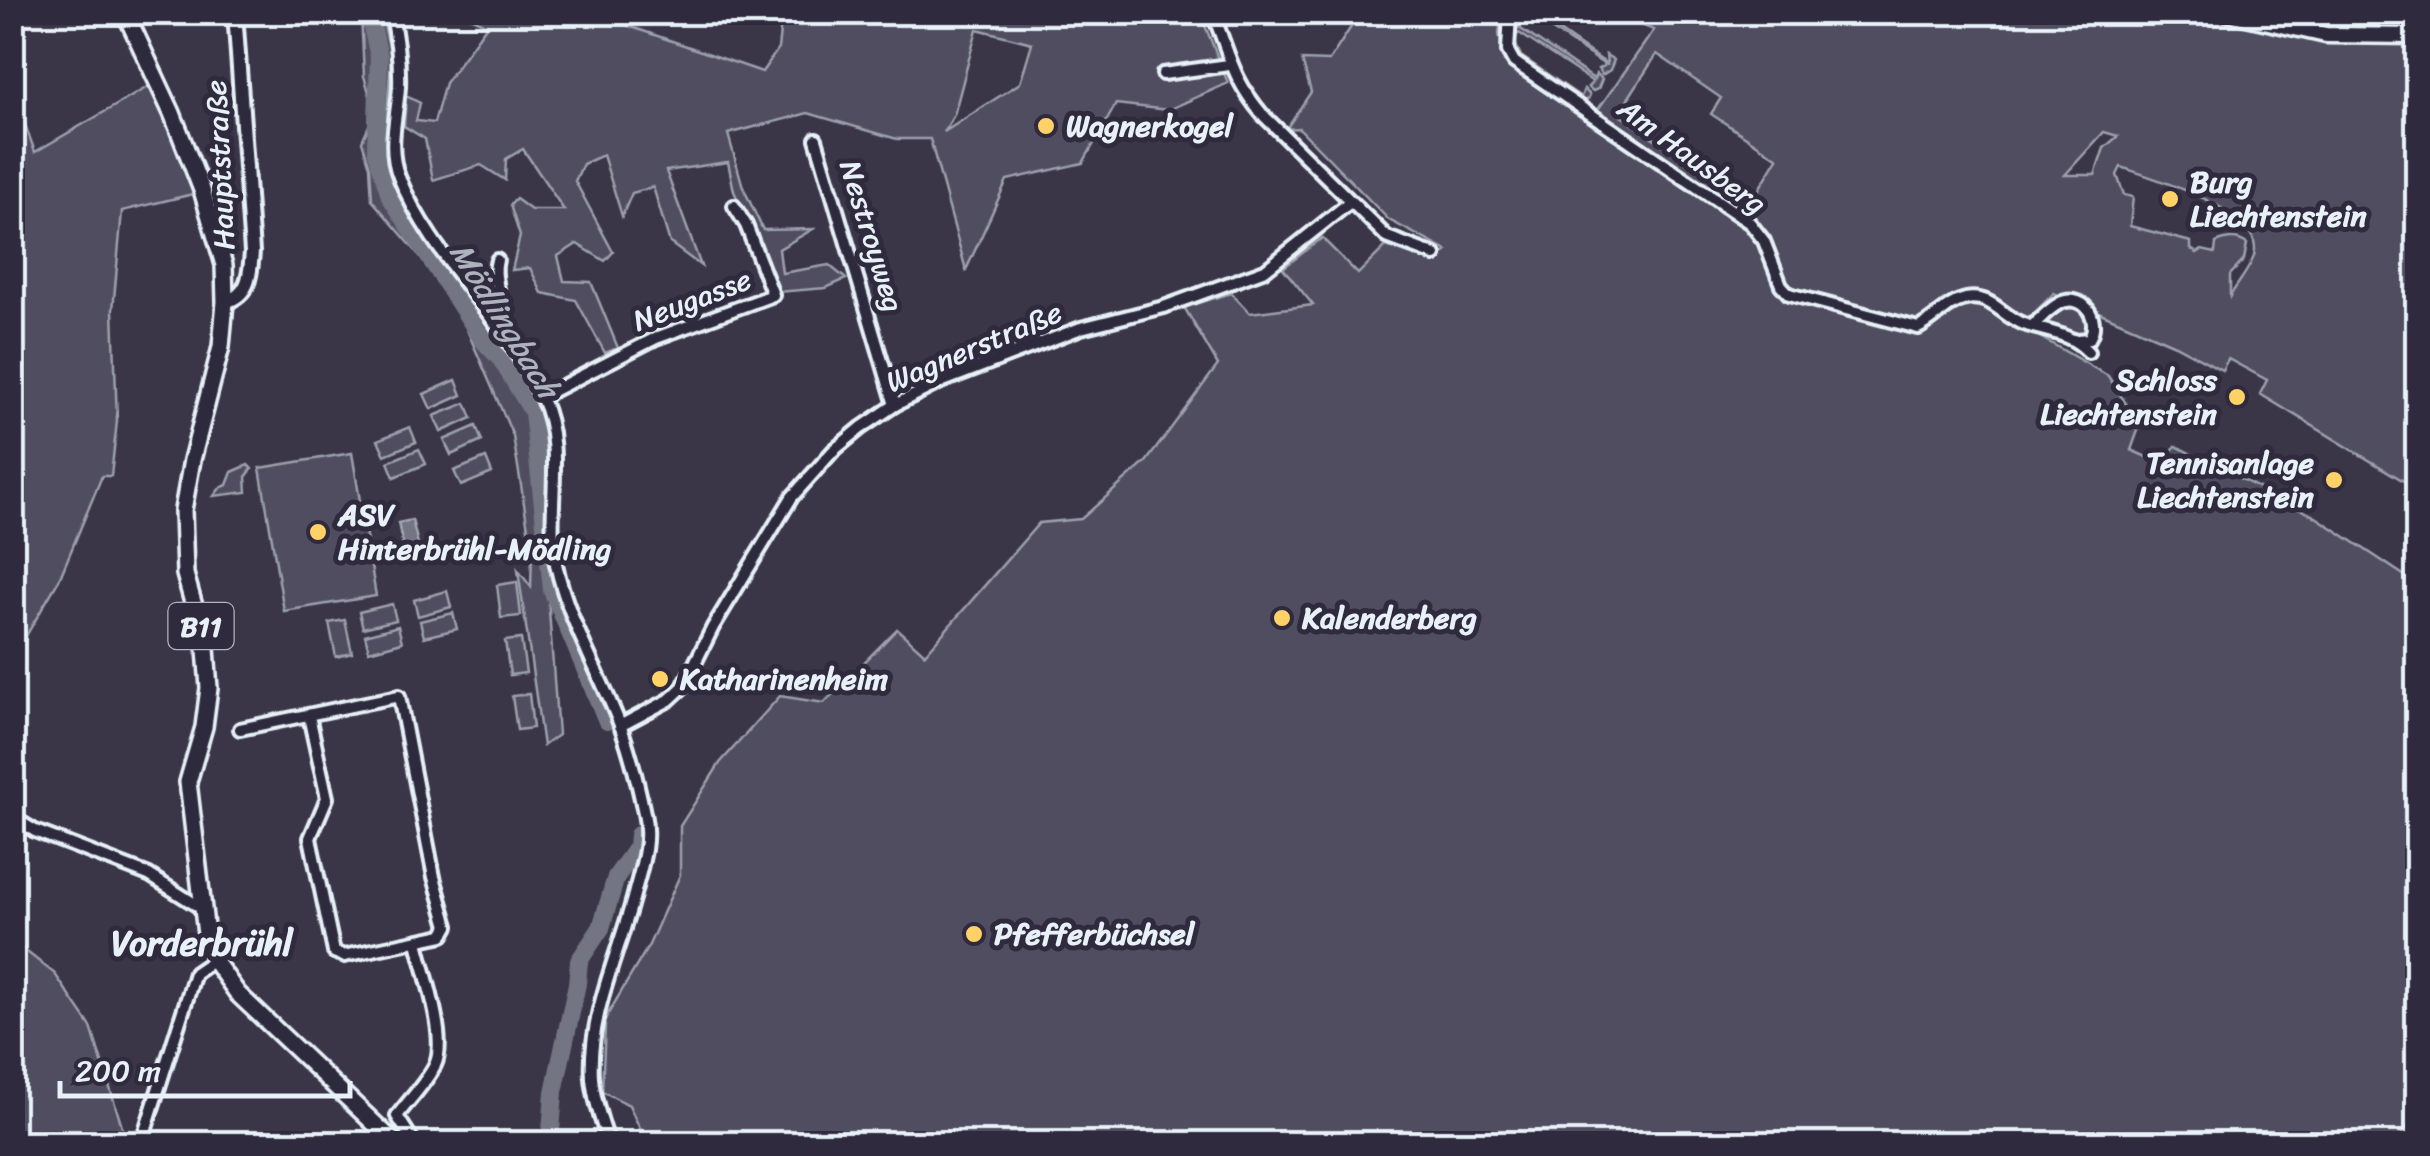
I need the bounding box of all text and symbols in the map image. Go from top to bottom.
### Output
street label: Hauptstraße [189,79,251,251]
street label: Am Hausberg [1605,82,1779,229]
place label: Wagnerkogel [1066,99,1235,153]
marker: Wagnerkogel [1035,115,1057,137]
street label: Nestroyweg [823,153,921,319]
place label: Burg Liechtenstein [2190,155,2368,243]
marker: Burg Liechtenstein [2159,188,2181,210]
water label: Mödlingbach [434,230,577,413]
street label: Neugasse [624,253,760,347]
street label: Wagnerstraße [877,285,1071,409]
place label: Schloss Liechtenstein [2040,353,2218,441]
marker: Schloss Liechtenstein [2226,386,2248,408]
place label: Tennisanlage Liechtenstein [2137,436,2315,524]
marker: Tennisanlage Liechtenstein [2323,469,2345,491]
place label: ASV Hinterbrühl-Mödling [336,488,611,576]
marker: ASV Hinterbrühl-Mödling [307,521,329,543]
place label: Kalenderberg [1301,591,1477,645]
road number: B11 [168,603,234,649]
marker: Kalenderberg [1271,607,1293,629]
place label: Katharinenheim [679,652,888,706]
marker: Katharinenheim [649,668,671,690]
place label: Pfefferbüchsel [994,907,1196,961]
district label: Vorderbrühl [111,912,295,974]
marker: Pfefferbüchsel [963,923,985,945]
scale bar [60,1036,350,1098]
text: 200 m [75,1044,161,1098]

